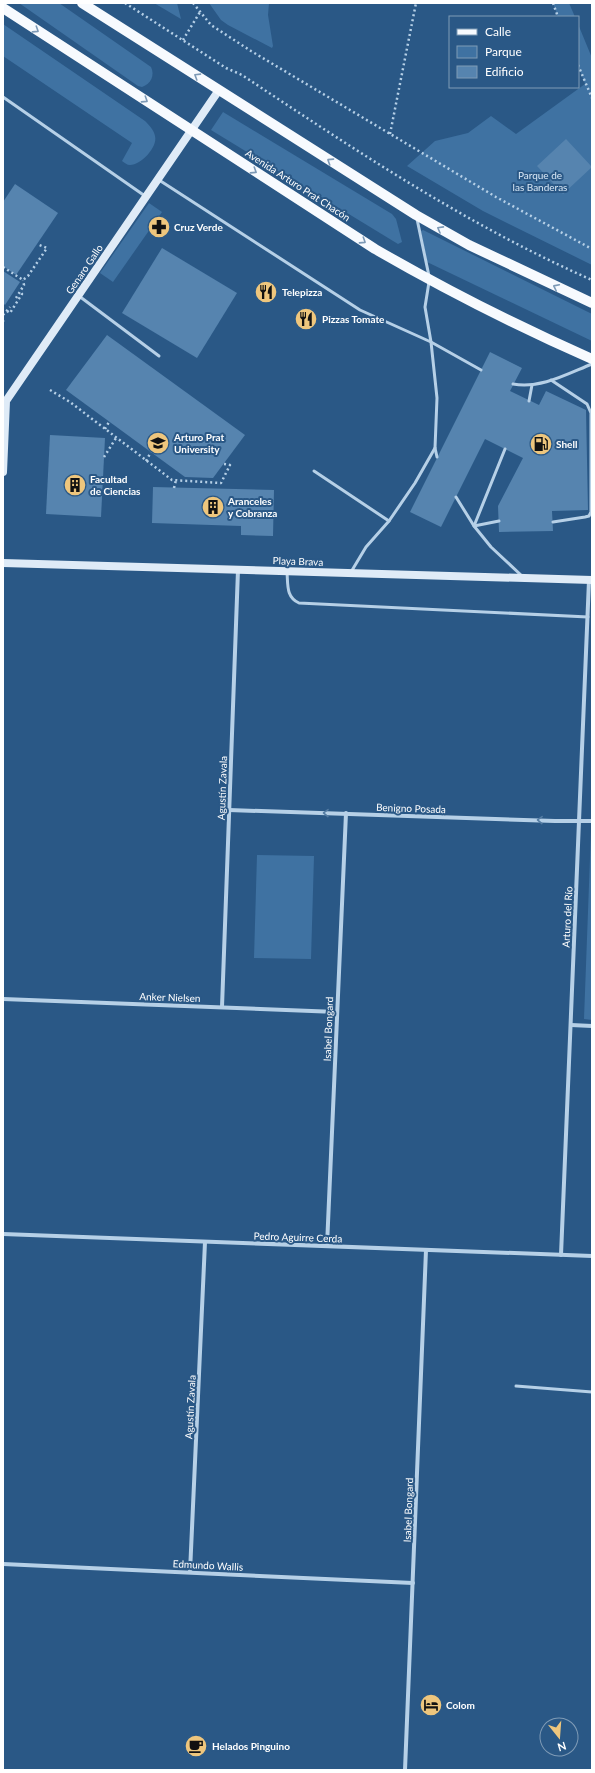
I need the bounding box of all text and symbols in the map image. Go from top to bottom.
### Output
legend [449,16,579,88]
text: Calle [485,24,511,39]
one-way arrow [32,25,39,32]
text: Parque [485,44,522,59]
text: Edificio [485,64,524,79]
one-way arrow [194,73,201,80]
one-way arrow [141,96,148,103]
street label: Avenida Arturo Prat Chacón [243,147,353,223]
one-way arrow [327,159,334,166]
one-way arrow [250,166,257,174]
park label: Parque de las Banderas [513,169,567,193]
pharmacy icon: Cruz Verde [146,214,172,240]
place label: Cruz Verde [174,221,223,233]
one-way arrow [437,226,444,234]
one-way arrow [359,236,366,244]
street label: Genaro Gallo [63,242,105,296]
restaurant icon: Telepizza [253,279,279,305]
one-way arrow [553,284,561,292]
place label: Telepizza [282,286,322,298]
restaurant icon: Pizzas Tomate [293,306,319,332]
place label: Pizzas Tomate [322,313,385,325]
school or university icon: Arturo Prat University [145,430,171,456]
place label: Arturo Prat University [173,431,225,455]
fuel station icon: Shell [528,431,554,457]
place label: Shell [556,438,577,450]
building icon: Facultad de Ciencias [62,472,88,498]
place label: Facultad de Ciencias [90,473,141,497]
building icon: Aranceles y Cobranza [200,494,226,520]
place label: Aranceles y Cobranza [227,495,277,519]
street label: Playa Brava [273,554,324,568]
street label: Agustín Zavala [215,756,229,820]
street label: Benigno Posada [376,801,446,815]
one-way arrow [323,809,329,817]
one-way arrow [537,816,543,825]
street label: Arturo del Río [559,886,575,948]
street label: Anker Nielsen [139,990,201,1004]
street label: Isabel Bongard [321,997,335,1061]
street label: Pedro Aguirre Cerda [253,1229,343,1245]
street label: Agustín Zavala [182,1375,198,1439]
street label: Isabel Bongard [401,1478,415,1542]
street label: Edmundo Wallis [173,1557,243,1573]
hotel icon: Colom [418,1692,444,1718]
place label: Colom [446,1699,475,1711]
north arrow [539,1717,579,1757]
cafe icon: Helados Pinguino [183,1733,209,1759]
place label: Helados Pinguino [212,1740,290,1752]
text: N [556,1740,568,1754]

